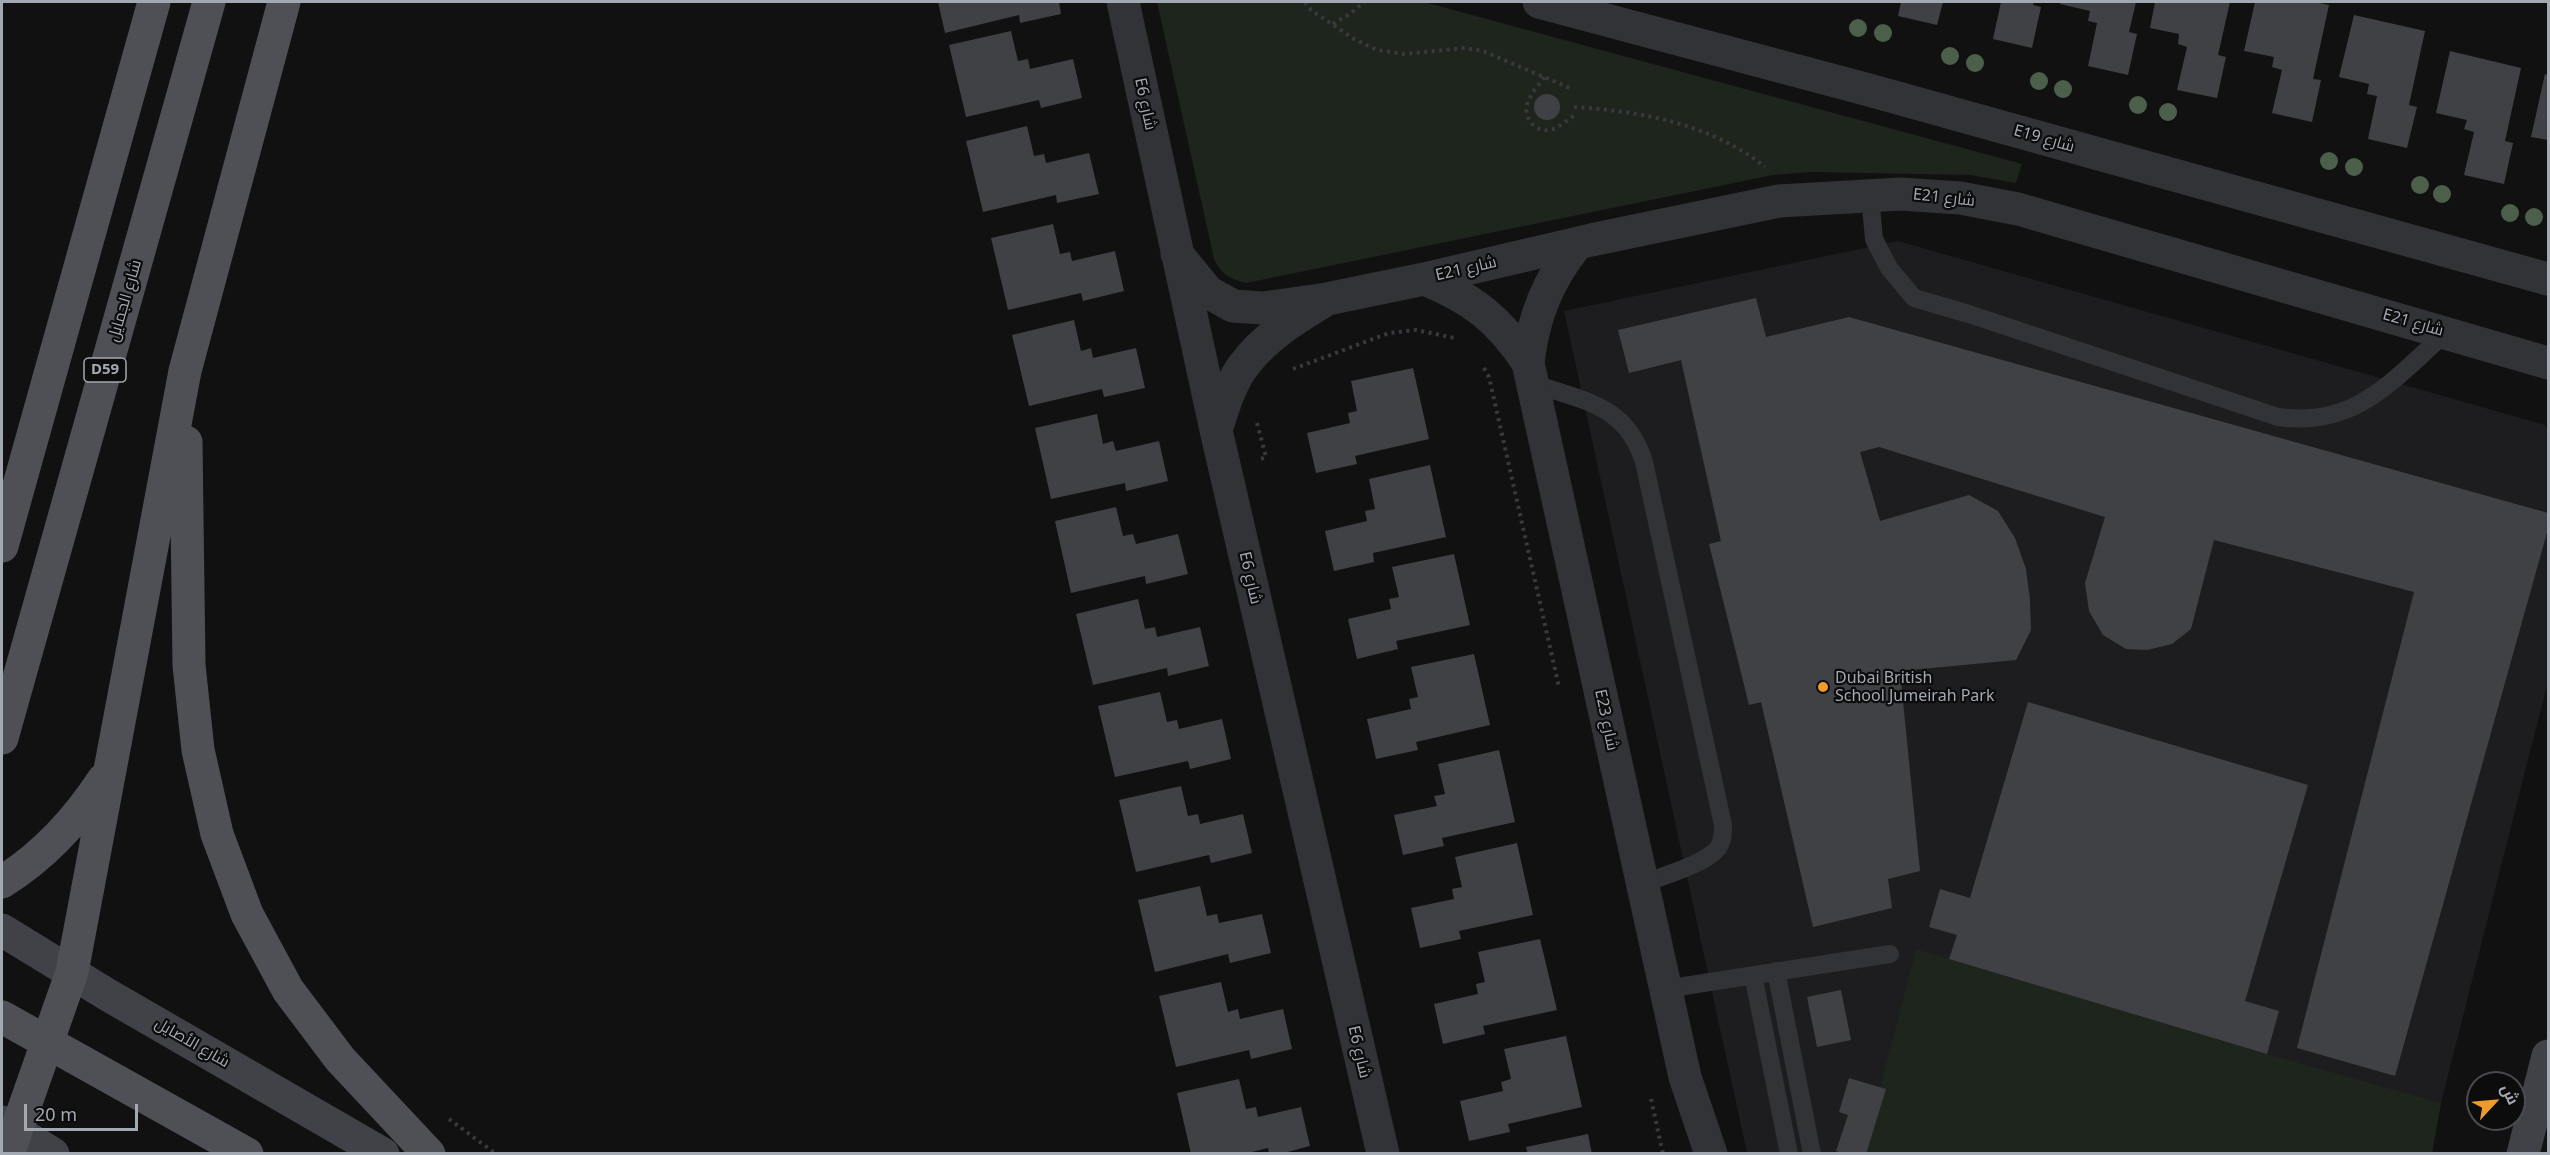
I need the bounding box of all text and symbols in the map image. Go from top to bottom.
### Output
street label: E6 شارع [1130,76,1160,132]
street label: E19 شارع [2011,121,2077,157]
street label: E21 شارع [1912,185,1976,211]
street label: E21 شارع [1433,253,1499,285]
street label: شارع الجمايل [104,258,146,344]
street label: E21 شارع [2380,305,2446,341]
road number: D59 [84,358,126,382]
street label: E6 شارع [1235,550,1265,606]
place label: Dubai British School Jumeirah Park [1835,668,1994,706]
marker: Dubai British School Jumeirah Park [1816,680,1830,694]
street label: E23 شارع [1590,688,1622,752]
street label: شارع الأصايل [151,1014,233,1072]
street label: E6 شارع [1344,1024,1374,1080]
north arrow [2466,1071,2526,1131]
text: ش [2496,1080,2525,1108]
scale bar [27,1092,141,1130]
text: 20 m [35,1102,77,1126]

